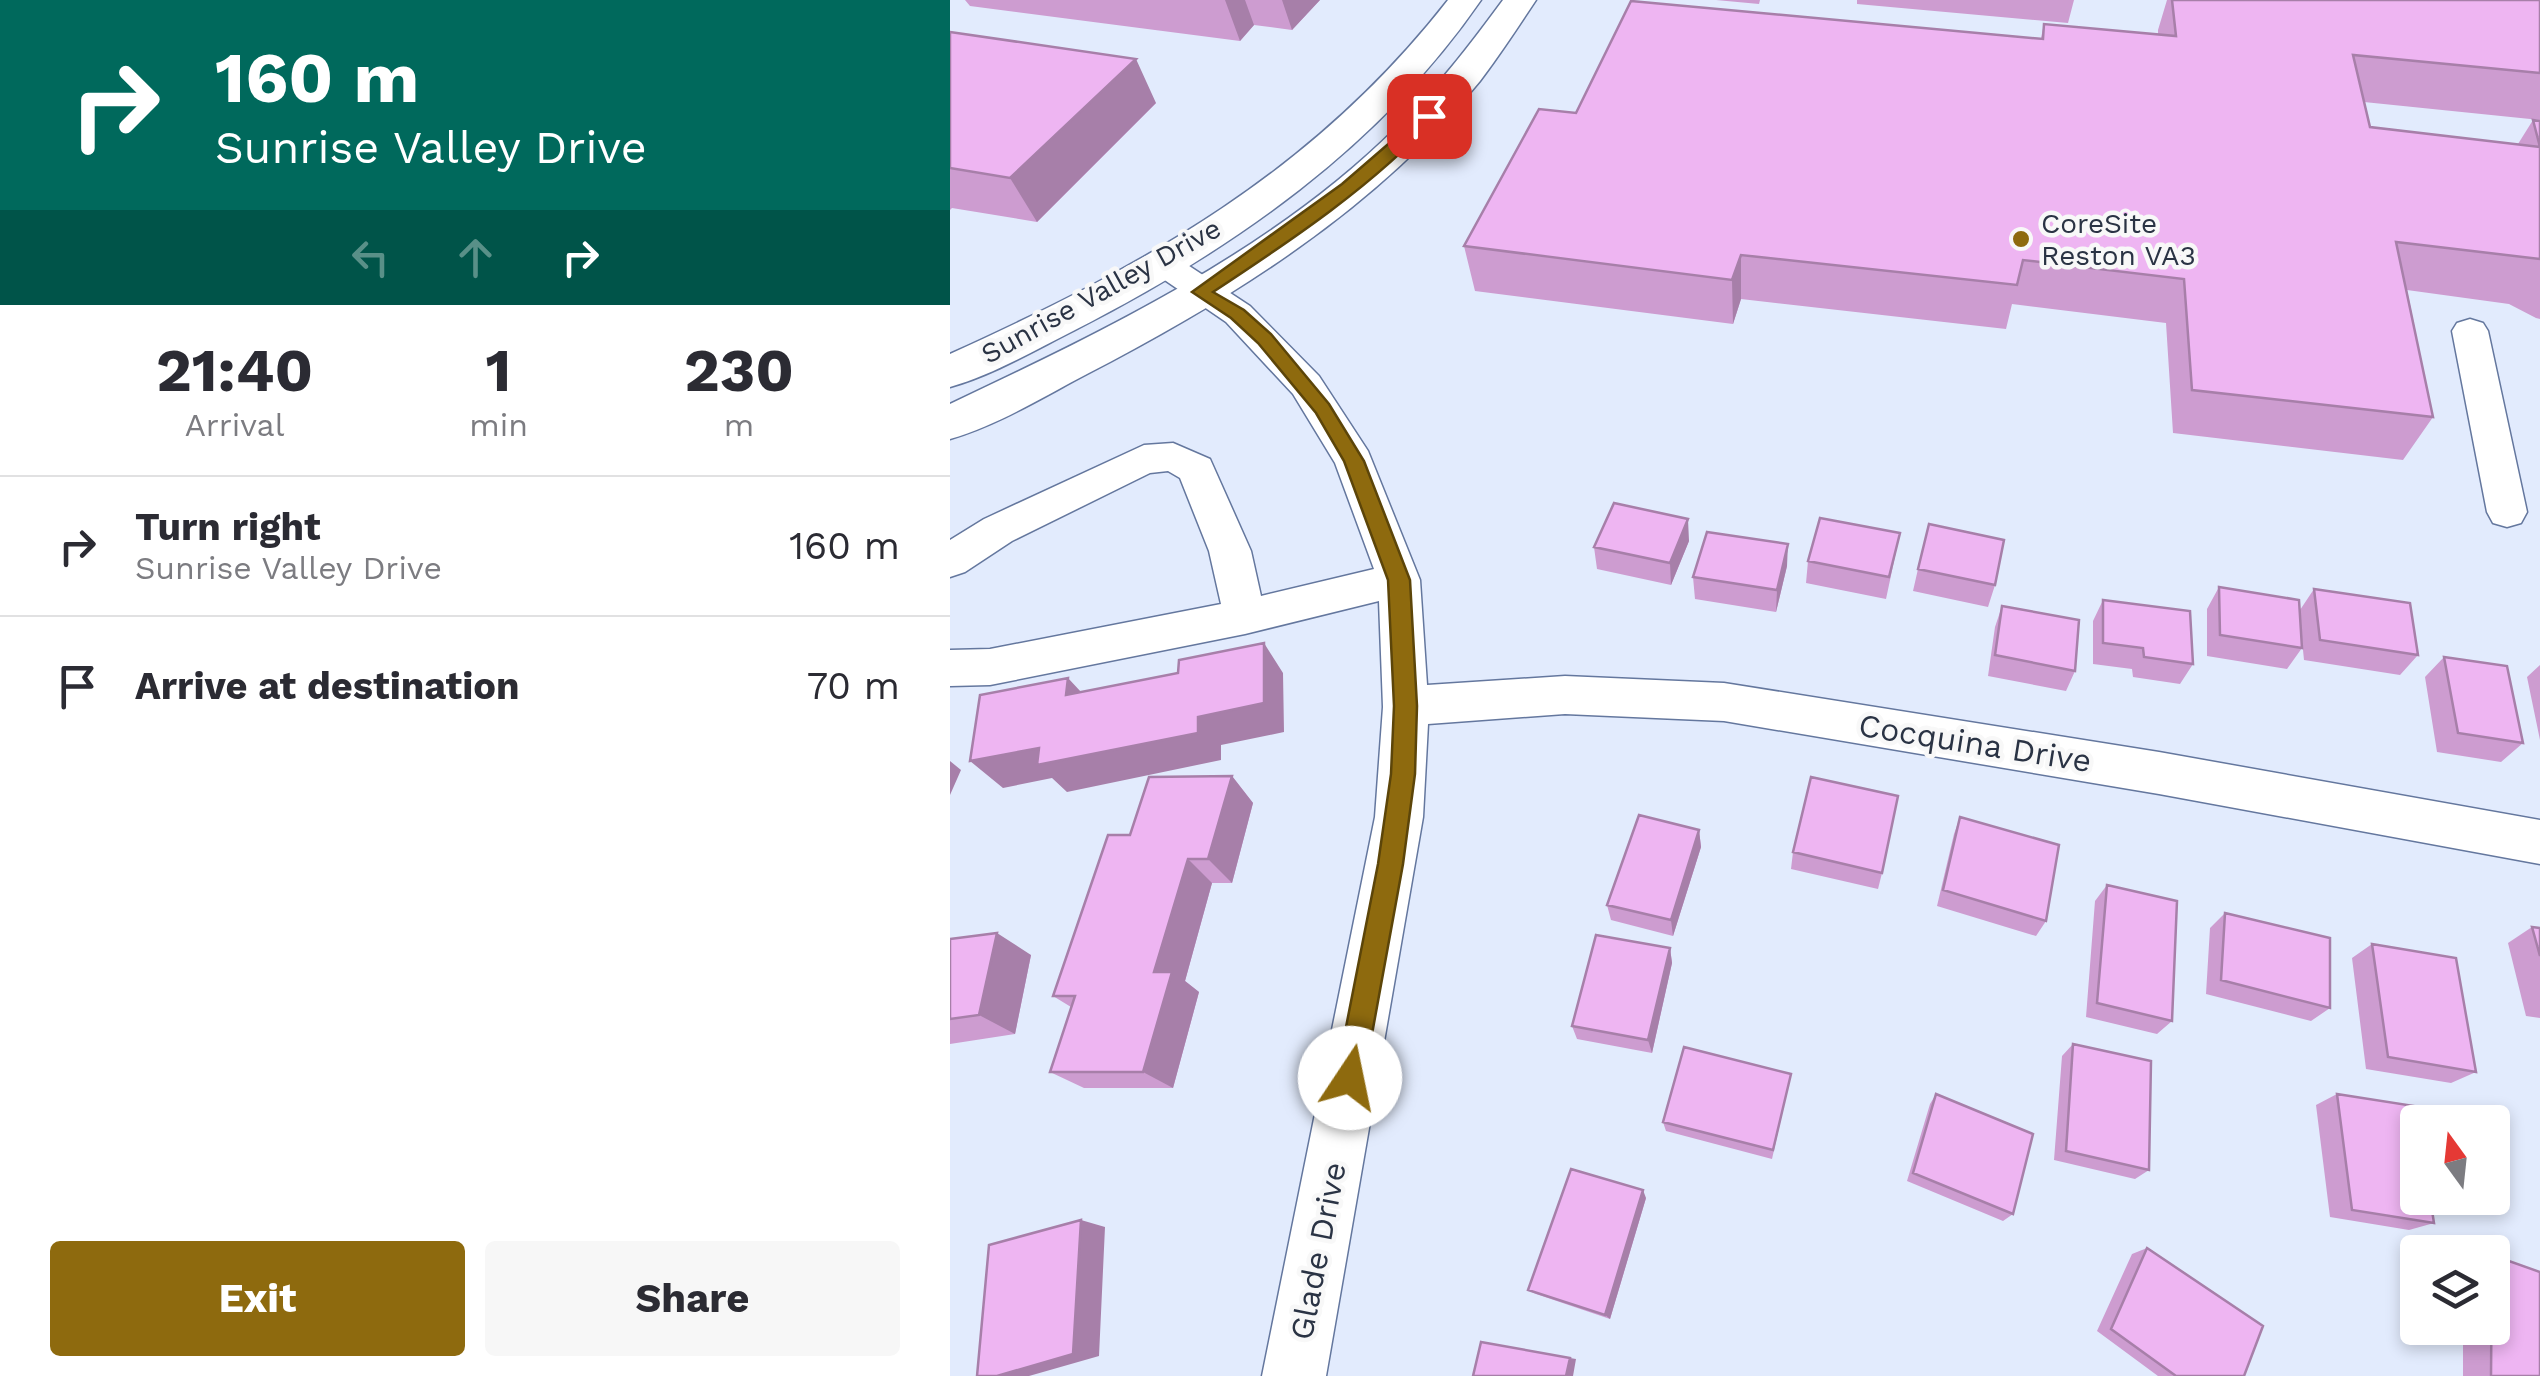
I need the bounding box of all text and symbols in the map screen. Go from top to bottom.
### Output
text: 160 m [215,37,419,119]
icon: right [50,40,180,170]
pin [1387,74,1472,159]
icon: arrive [1402,89,1457,144]
text: Sunrise Valley Drive [215,121,647,174]
place label: CoreSite Reston VA3 [2041,207,2196,272]
street label: Sunrise Valley Drive [976,211,1226,371]
marker: CoreSite Reston VA3 [2010,228,2032,250]
icon: left [343,230,398,285]
icon: ahead [448,230,503,285]
icon: right [553,230,608,285]
text: 21:40 [156,335,313,406]
text: 1 [486,335,511,406]
text: 230 [684,335,794,406]
text: Arrival [185,406,285,444]
text: min [469,406,528,444]
text: m [724,406,754,444]
text: Turn right [135,505,321,549]
icon: right [50,519,105,574]
text: 160 m [789,524,900,568]
text: Sunrise Valley Drive [135,549,442,587]
icon: arrive [50,659,105,714]
text: Arrive at destination [135,664,520,708]
text: 70 m [807,664,900,708]
street label: Cocquina Drive [1856,706,2094,780]
position arrow [1298,1026,1402,1130]
north arrow [2400,1105,2510,1215]
map controls [2400,1105,2510,1345]
street label: Glade Drive [1282,1159,1354,1343]
button: layers [2400,1235,2510,1345]
button: Exit [50,1241,465,1356]
button: Share [485,1241,900,1356]

